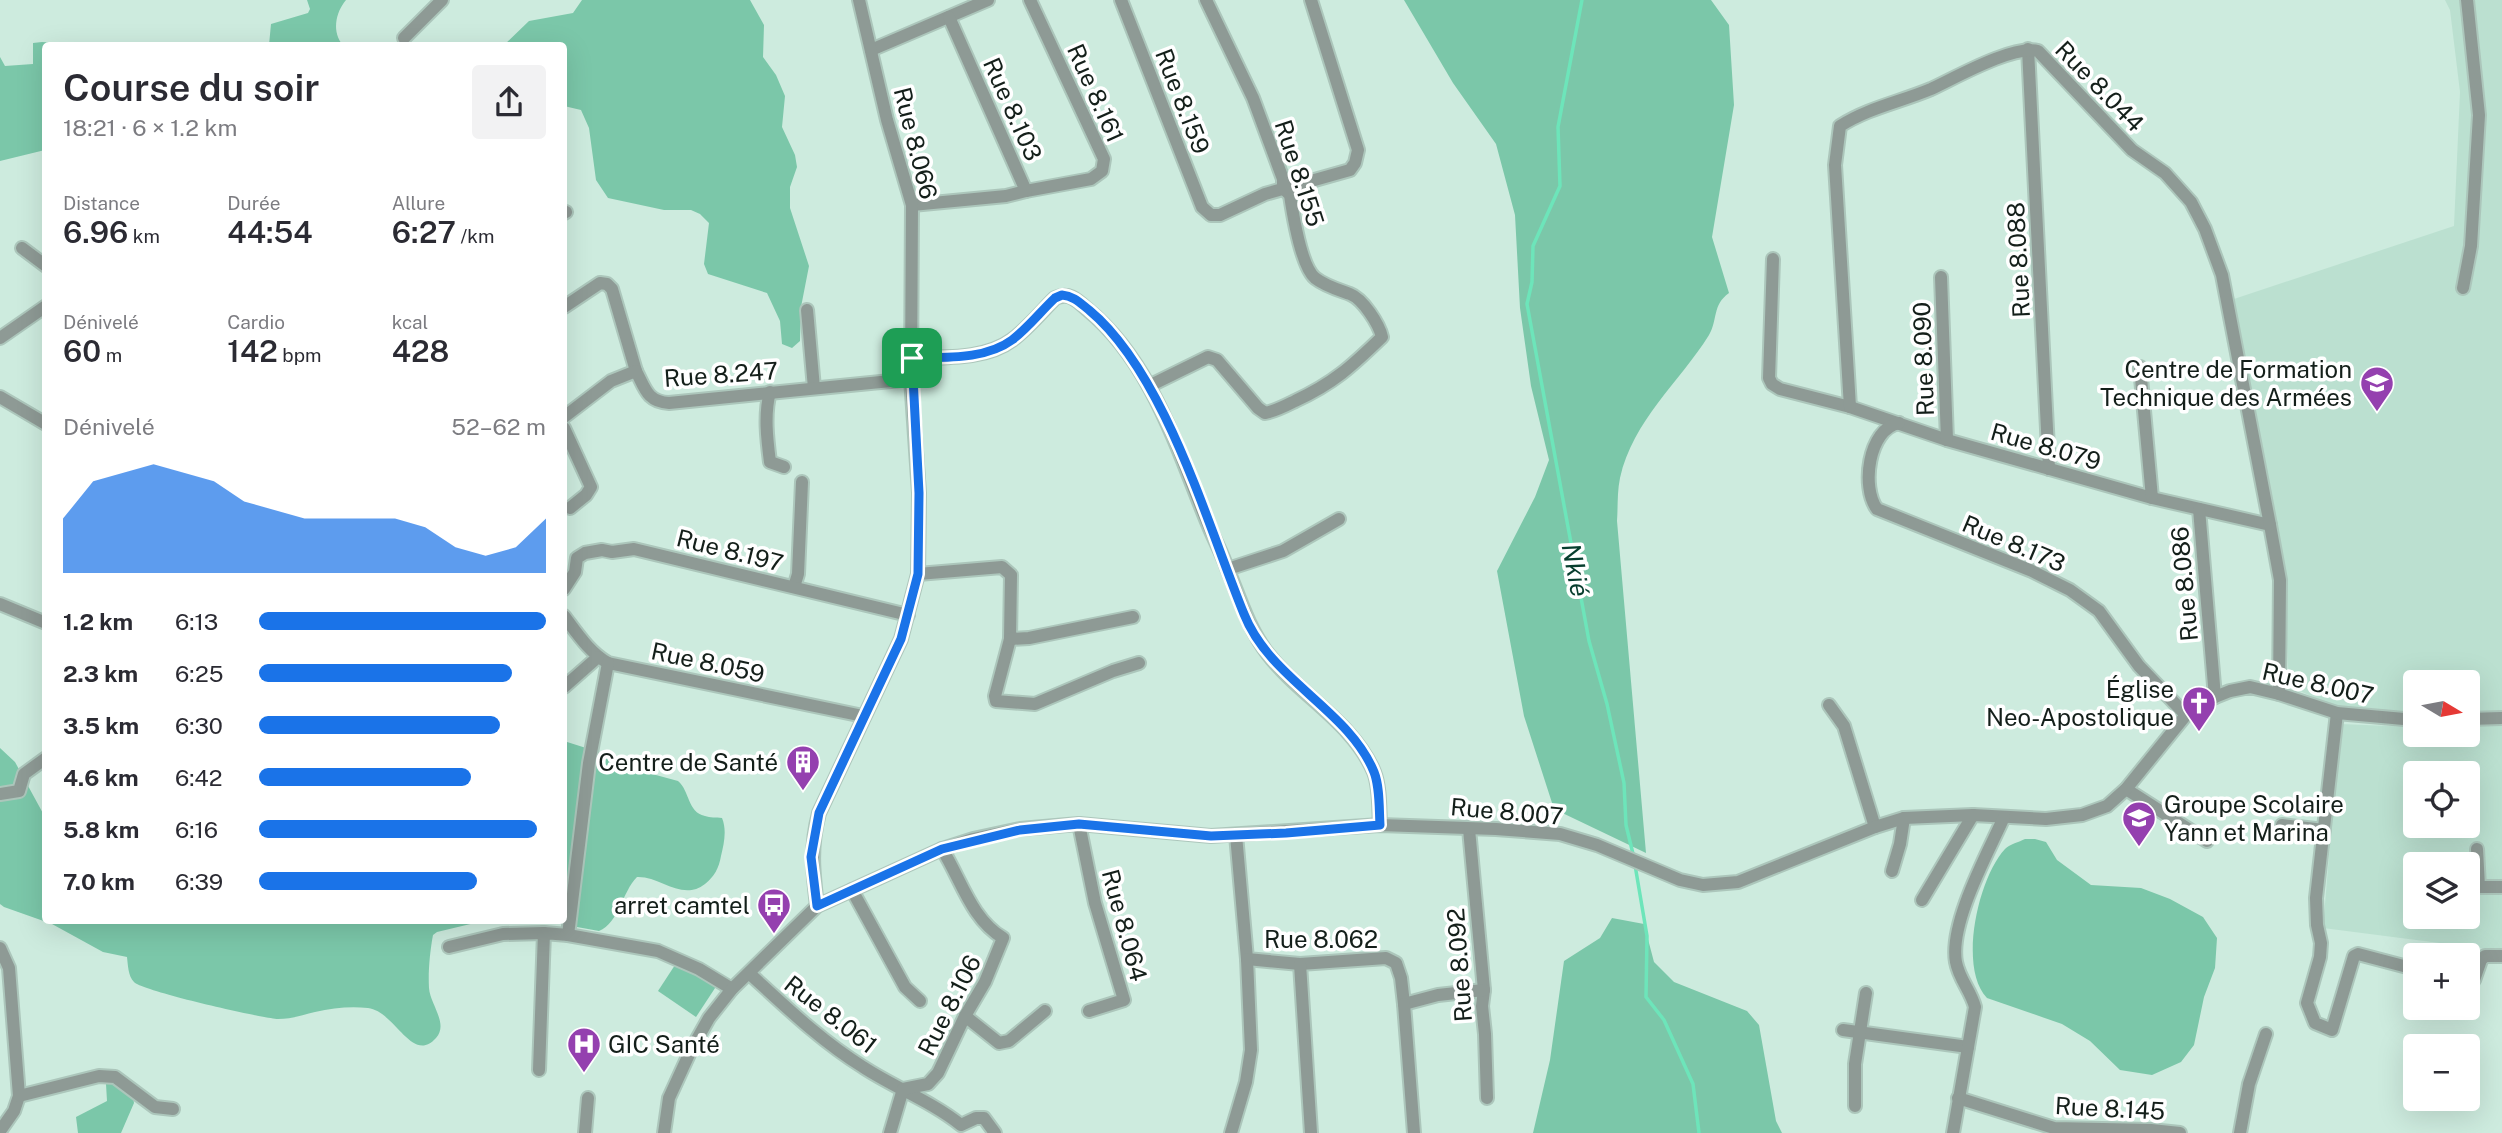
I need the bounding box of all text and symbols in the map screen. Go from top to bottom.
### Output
street label: Rue 8.044 [2050,35,2150,137]
street label: Rue 8.161 [1062,39,1130,147]
street label: Rue 8.159 [1150,44,1216,158]
street label: Rue 8.103 [978,53,1048,165]
text: Course du soir [63,65,320,110]
button: share [472,65,546,139]
street label: Rue 8.066 [889,84,943,202]
text: 18:21 · 6 × 1.2 km [63,114,237,141]
street label: Rue 8.155 [1270,116,1330,230]
text: Distance [63,192,140,214]
text: Durée [227,192,280,214]
text: Allure [392,192,445,214]
street label: Rue 8.088 [2001,202,2035,318]
text: 6.96 [63,214,128,250]
text: 44:54 [227,214,313,250]
text: 6:27 [392,214,456,250]
text: km [128,225,160,247]
text: /km [456,225,494,247]
street label: Rue 8.090 [1907,301,1939,417]
text: Dénivelé [63,311,139,333]
text: Cardio [227,311,285,333]
text: kcal [392,311,428,333]
pin [882,328,942,388]
text: 60 [63,333,101,369]
text: 142 [227,333,278,369]
text: 428 [392,333,449,369]
icon: arrive [893,339,931,377]
text: m [101,344,122,366]
text: bpm [278,344,321,366]
place label: Centre de Formation Technique des Armées [2100,355,2352,411]
street label: Rue 8.247 [663,356,779,392]
school or university icon: Centre de Formation Technique des Armées [2358,364,2396,413]
text: Dénivelé [63,413,155,440]
text: 52–62 m [451,413,546,440]
street label: Rue 8.079 [1988,417,2104,475]
street label: Rue 8.173 [1958,509,2070,577]
street label: Rue 8.197 [674,523,786,577]
street label: Rue 8.086 [2165,525,2203,643]
water label: Nkié [1556,541,1596,599]
text: 1.2 km [63,608,133,635]
text: 6:13 [175,608,218,635]
street label: Rue 8.059 [649,636,767,688]
street label: Rue 8.007 [2260,657,2376,709]
text: 2.3 km [63,660,138,687]
text: 6:25 [175,660,223,687]
north arrow [2403,670,2480,747]
map controls [2403,670,2480,1111]
place label: Église Neo-Apostolique [1986,675,2174,731]
church icon: Église Neo-Apostolique [2180,684,2218,733]
text: 3.5 km [63,712,139,739]
text: 6:30 [175,712,223,739]
building icon: Centre de Santé [784,743,822,792]
place label: Centre de Santé [598,748,778,776]
button: locate [2403,761,2480,838]
text: 4.6 km [63,764,139,791]
text: 6:42 [175,764,223,791]
place label: Groupe Scolaire Yann et Marina [2164,790,2344,846]
street label: Rue 8.007 [1449,792,1565,830]
school or university icon: Groupe Scolaire Yann et Marina [2120,799,2158,848]
text: 5.8 km [63,816,139,843]
text: 6:16 [175,816,218,843]
button: layers [2403,852,2480,929]
street label: Rue 8.064 [1097,866,1153,984]
text: 7.0 km [63,868,135,895]
text: 6:39 [175,868,223,895]
bus stop icon: arret camtel [755,886,793,935]
place label: arret camtel [614,891,750,919]
street label: Rue 8.092 [1441,907,1477,1023]
street label: Rue 8.062 [1264,925,1378,953]
button: + [2403,943,2480,1020]
street label: Rue 8.106 [912,950,986,1060]
street label: Rue 8.061 [779,969,883,1059]
hospital icon: GIC Santé [565,1025,603,1074]
place label: GIC Santé [608,1030,720,1058]
button: − [2403,1034,2480,1111]
street label: Rue 8.145 [2054,1091,2166,1125]

